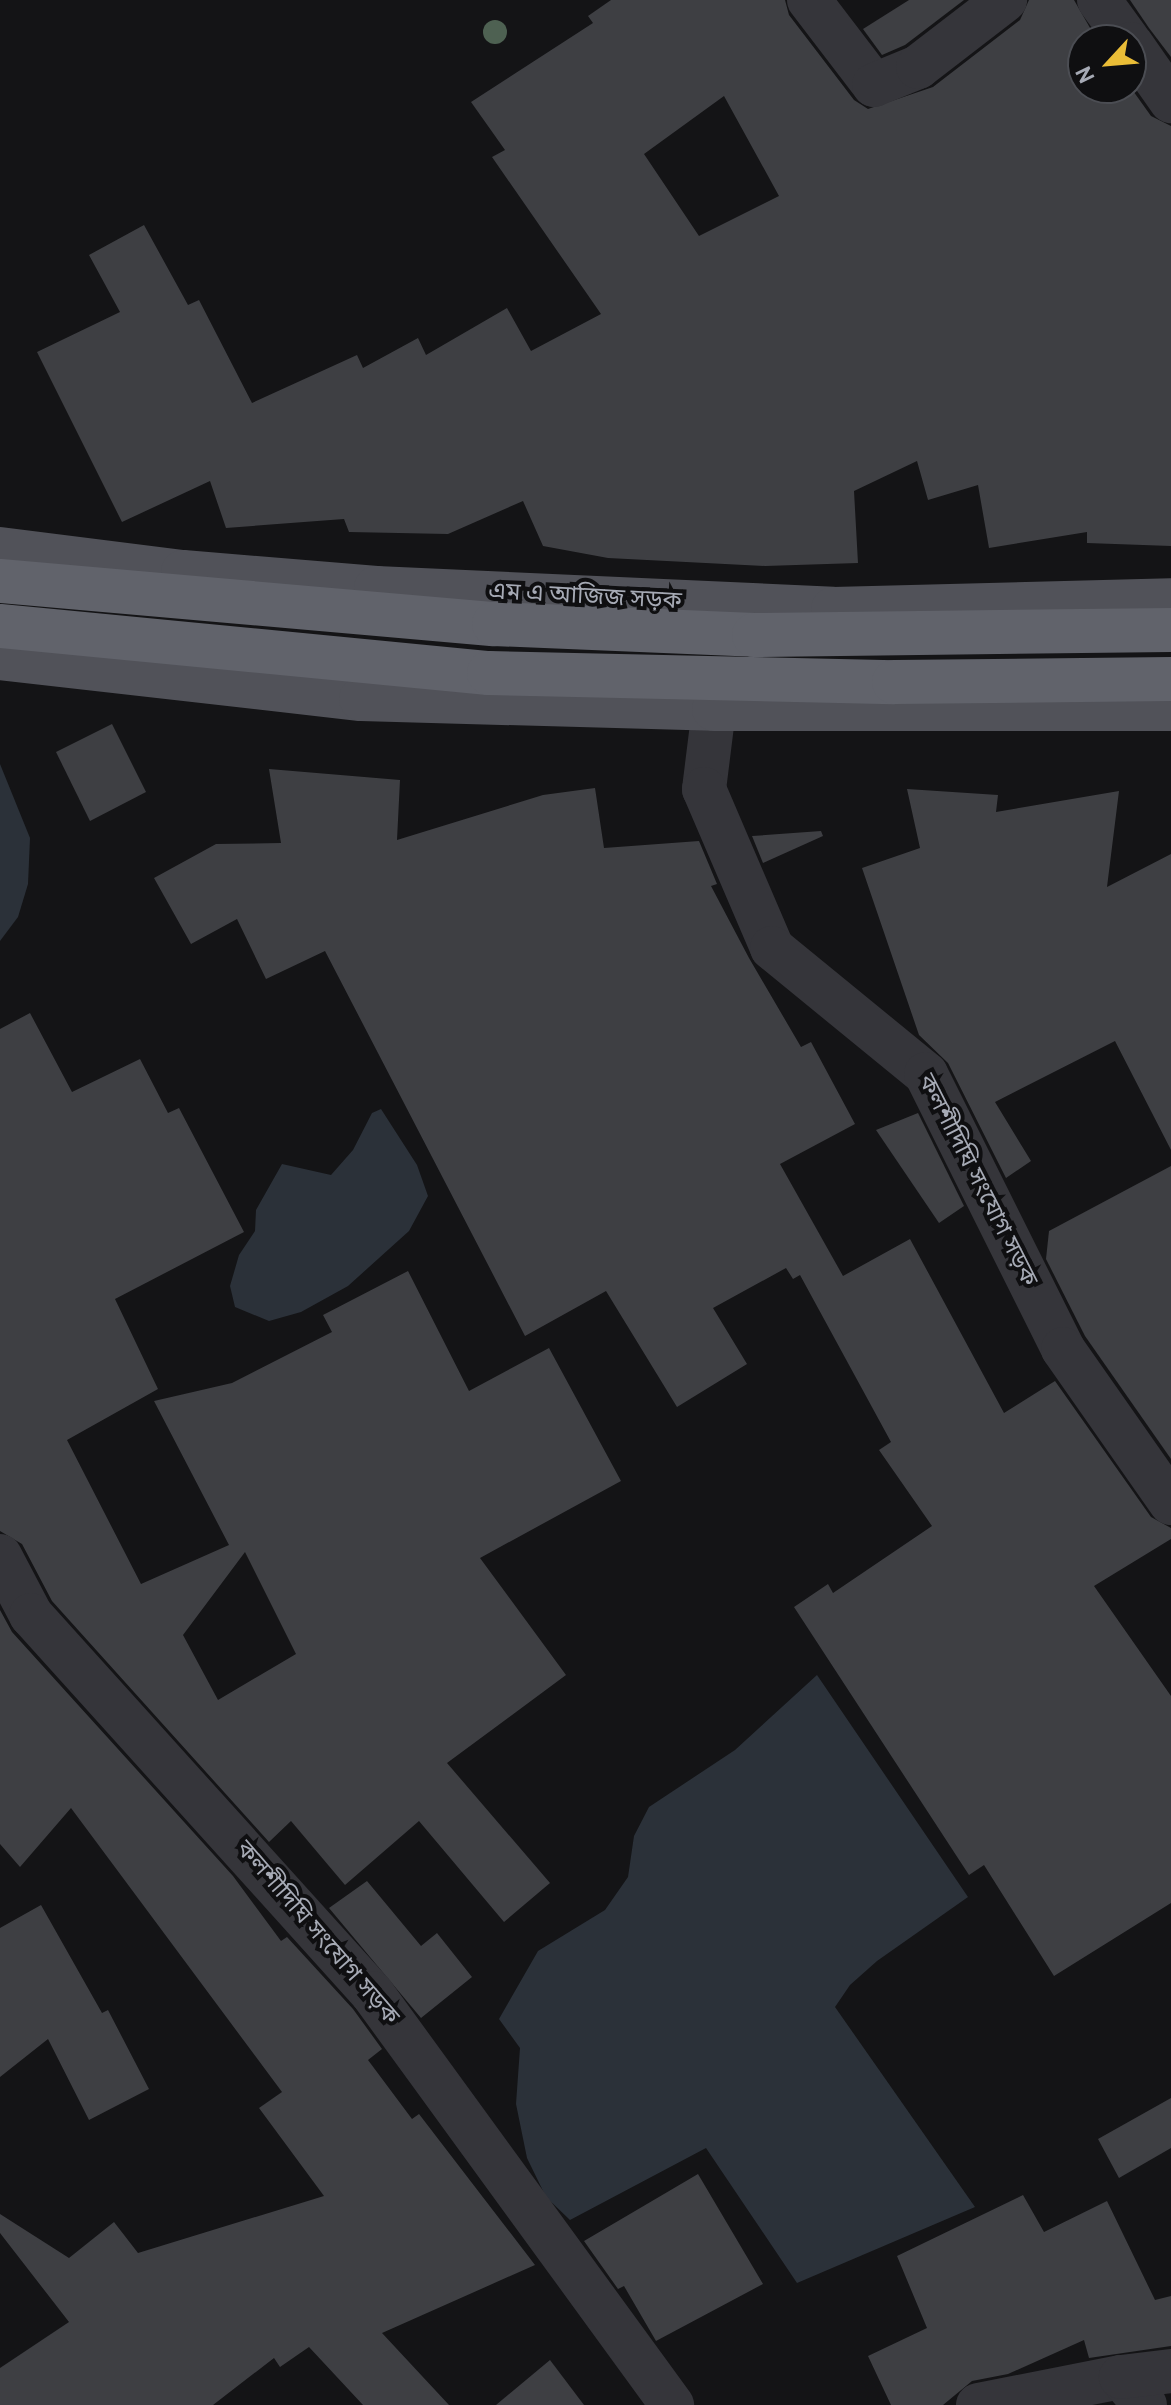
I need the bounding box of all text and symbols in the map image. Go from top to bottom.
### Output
north arrow [1067,24,1147,104]
text: N [1071,61,1102,87]
street label: এম এ আজিজ সড়ক [488,579,682,617]
street label: কলশীদিঘি সংযোগ সড়ক [910,1070,1042,1292]
street label: কলশীদিঘি সংযোগ সড়ক [228,1836,404,2032]

